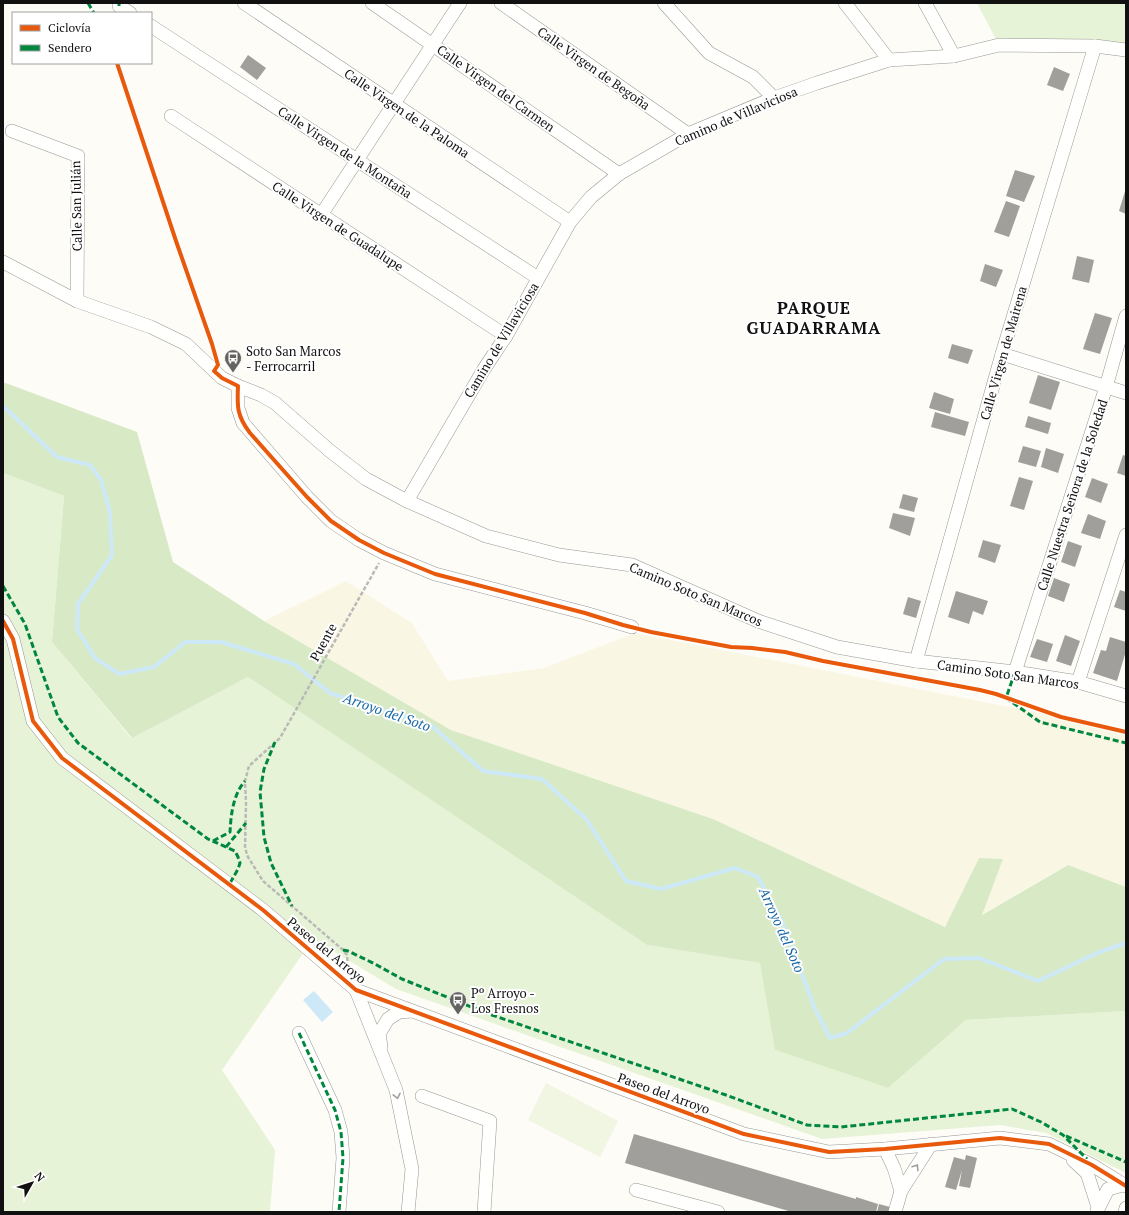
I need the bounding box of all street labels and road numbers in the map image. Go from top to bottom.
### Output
street label: Calle Virgen de Begoña [534,22,654,114]
street label: Calle Virgen del Carmen [433,40,559,136]
street label: Calle Virgen de la Paloma [341,64,474,162]
street label: Camino de Villaviciosa [672,82,801,150]
street label: Calle Virgen de la Montaña [274,102,416,202]
street label: Calle San Julián [66,160,86,252]
street label: Calle Virgen de Guadalupe [269,177,407,275]
street label: Camino de Villaviciosa [459,279,543,401]
street label: Calle Virgen de Mairena [975,283,1031,422]
street label: Calle Nuestra Señora de la Soledad [1032,397,1112,593]
street label: Camino Soto San Marcos [627,558,765,630]
street label: Puente [305,620,341,664]
street label: Camino Soto San Marcos [936,655,1080,693]
street label: Paseo del Arroyo [284,913,370,987]
street label: Paseo del Arroyo [615,1068,713,1118]

